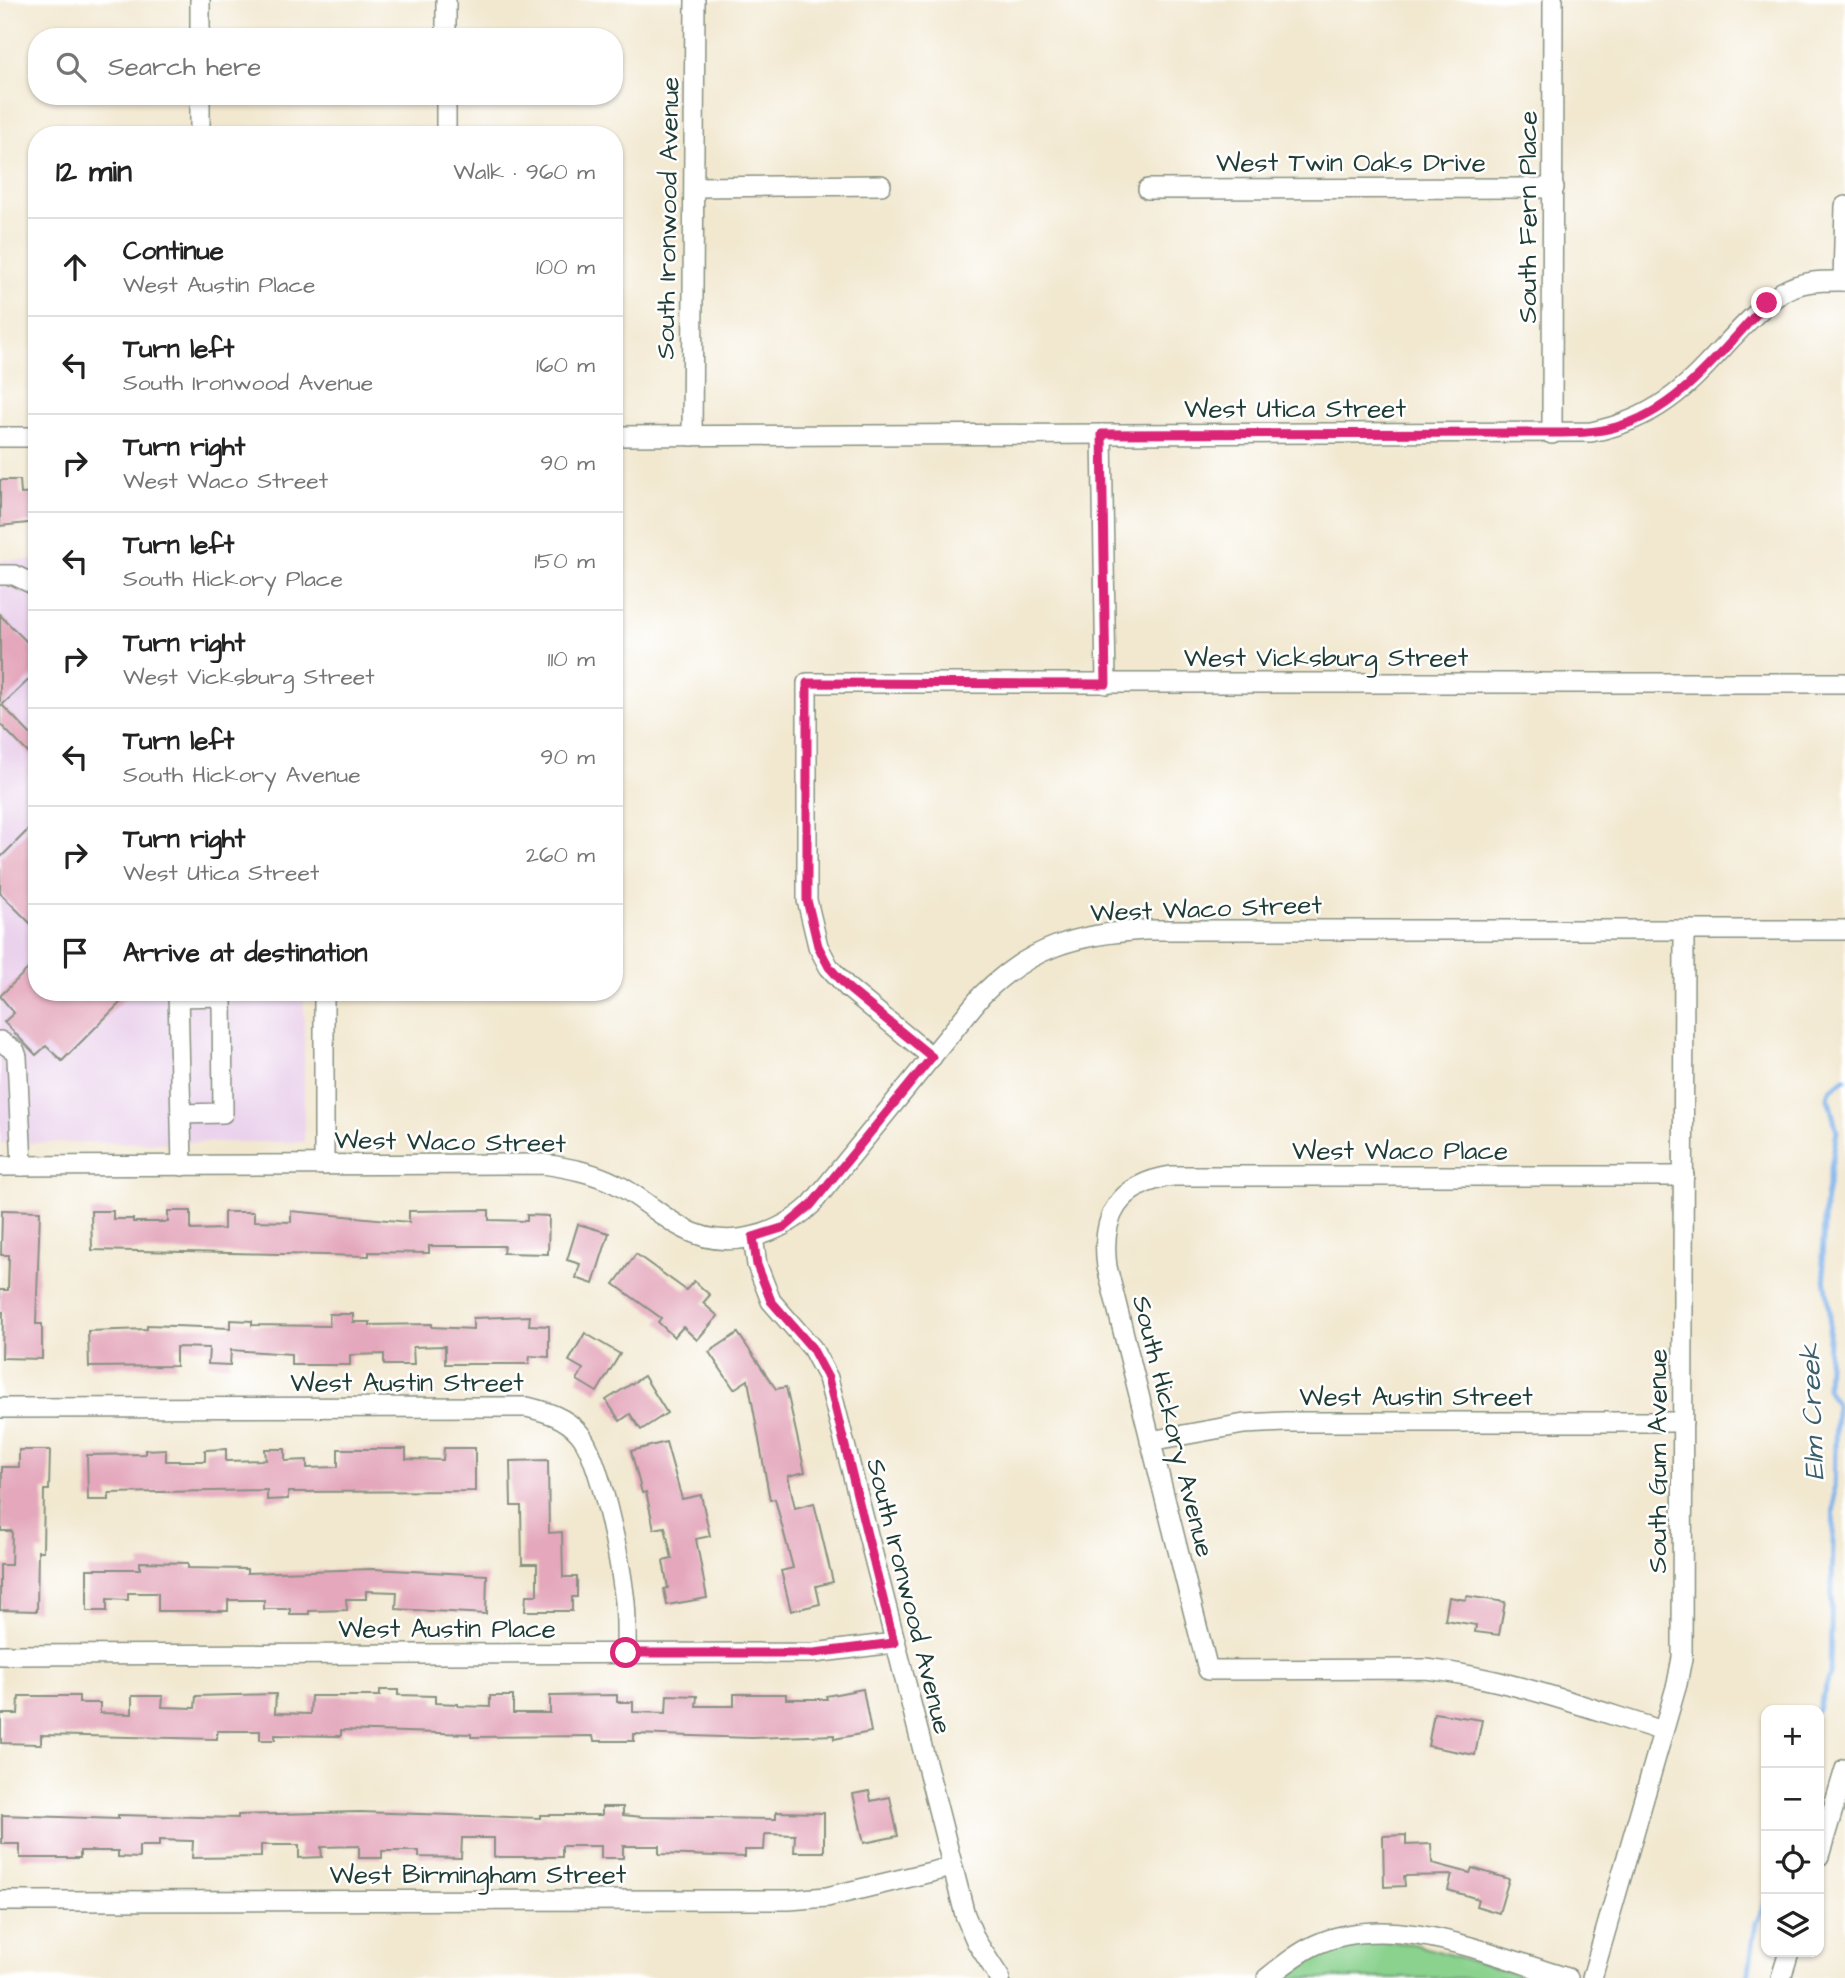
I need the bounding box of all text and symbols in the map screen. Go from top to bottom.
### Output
search box [28,28,623,105]
icon: search [52,48,90,86]
text: Search here [108,49,261,85]
street label: South Ironwood Avenue [648,76,688,360]
street label: South Fern Place [1510,111,1546,323]
street label: West Twin Oaks Drive [1216,145,1486,181]
text: 12 min [56,151,132,193]
text: Walk · 960 m [453,156,595,188]
text: Continue [123,233,224,269]
icon: ahead [56,248,94,286]
text: 100 m [536,251,595,283]
text: West Austin Place [123,269,316,301]
route end [1751,287,1782,318]
text: Turn left [123,331,234,367]
icon: left [56,346,94,384]
text: 160 m [536,349,595,381]
text: South Ironwood Avenue [123,367,373,399]
street label: West Utica Street [1184,391,1406,427]
text: Turn right [123,429,245,465]
icon: right [56,444,94,482]
text: 90 m [540,447,595,479]
text: West Waco Street [123,465,328,497]
text: Turn left [123,527,234,563]
icon: left [56,542,94,580]
text: 150 m [534,545,595,577]
text: South Hickory Place [123,563,343,595]
text: Turn right [123,625,245,661]
icon: right [56,640,94,678]
street label: West Vicksburg Street [1184,640,1469,678]
text: 110 m [547,643,595,675]
text: West Vicksburg Street [123,661,375,693]
text: Turn left [123,723,234,759]
icon: left [56,738,94,776]
text: 90 m [540,741,595,773]
text: South Hickory Avenue [123,759,361,791]
text: Turn right [123,821,245,857]
icon: right [56,836,94,874]
text: 260 m [526,839,595,871]
text: West Utica Street [123,857,319,889]
street label: West Waco Street [1090,887,1323,931]
icon: arrive [56,934,94,972]
text: Arrive at destination [123,935,368,971]
street label: West Waco Street [334,1122,567,1162]
street label: West Waco Place [1292,1133,1508,1169]
street label: South Hickory Avenue [1121,1292,1223,1561]
water label: Elm Creek [1791,1342,1834,1481]
street label: South Gum Avenue [1640,1349,1676,1573]
street label: West Austin Street [290,1365,524,1401]
street label: West Austin Street [1299,1379,1533,1415]
street label: South Ironwood Avenue [857,1455,961,1738]
street label: West Austin Place [338,1611,556,1647]
route start [610,1637,641,1668]
map controls [1761,1705,1824,1957]
button: + [1761,1705,1824,1768]
button: − [1761,1768,1824,1831]
button: locate [1761,1831,1824,1894]
street label: West Birmingham Street [330,1857,627,1895]
button: layers [1761,1894,1824,1957]

